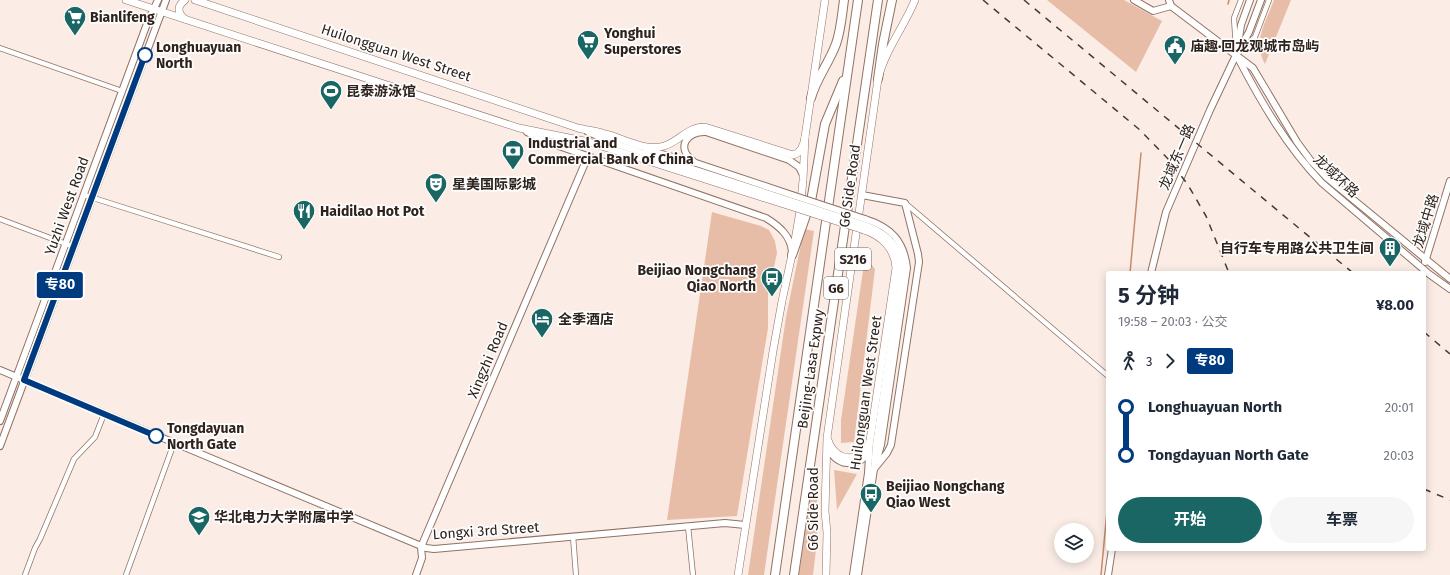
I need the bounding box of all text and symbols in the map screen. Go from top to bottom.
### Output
supermarket icon: Bianlifeng [62,4,88,37]
place label: Bianlifeng [90,9,155,26]
street label: Huilongguan West Street [319,21,474,86]
place label: Yonghui Superstores [603,25,682,58]
supermarket icon: Yonghui Superstores [575,28,601,61]
public building icon: 庙趣·回龙观城市岛屿 [1162,33,1188,66]
place label: 庙趣·回龙观城市岛屿 [1190,38,1319,55]
place label: Longhuayuan North [156,39,241,72]
marker: Longhuayuan North [137,47,153,63]
sports icon: 昆泰游泳馆 [318,78,344,111]
place label: 昆泰游泳馆 [346,83,416,100]
street label: 龙域东一路 [1156,121,1198,193]
place label: Industrial and Commercial Bank of China [528,135,694,168]
bank icon: Industrial and Commercial Bank of China [500,138,526,171]
street label: G6 Side Road [836,143,864,229]
street label: 龙域环路 [1310,151,1362,201]
street label: Yuzhi West Road [41,154,93,258]
theatre icon: 星美国际影城 [423,171,449,204]
place label: 星美国际影城 [452,176,536,193]
street label: 龙域中路 [1410,192,1442,250]
restaurant icon: Haidilao Hot Pot [291,198,317,231]
place label: Haidilao Hot Pot [320,203,425,220]
building icon: 自行车专用路公共卫生间 [1377,235,1403,268]
place label: 自行车专用路公共卫生间 [1220,240,1374,257]
road number: S216 [835,248,871,270]
place label: Beijiao Nongchang Qiao North [637,262,756,295]
bus stop icon: Beijiao Nongchang Qiao North [759,265,785,298]
line badge: 专80 [37,272,83,298]
text: 专80 [45,276,75,293]
road number: G6 [824,277,848,299]
text: 5 分钟 [1118,282,1179,309]
text: ¥8.00 [1376,296,1414,314]
hotel icon: 全季酒店 [529,306,555,339]
street label: Beijing-Lasa Expwy [794,308,828,430]
place label: 全季酒店 [558,311,614,328]
street label: Huilongguan West Street [847,313,885,472]
text: 19:58 – 20:03 · 公交 [1118,314,1227,329]
street label: Xingzhi Road [464,319,512,401]
icon: walk [1118,350,1140,372]
icon: forward [1159,350,1181,372]
text: 专80 [1195,352,1225,369]
text: 3 [1146,354,1153,369]
text: Longhuayuan North [1148,398,1282,416]
text: 20:01 [1385,400,1414,415]
place label: Tongdayuan North Gate [167,420,244,453]
marker: Tongdayuan North Gate [148,428,164,444]
text: Tongdayuan North Gate [1148,446,1309,464]
text: 20:03 [1384,448,1414,463]
street label: G6 Side Road [805,467,822,551]
place label: Beijiao Nongchang Qiao West [886,478,1005,511]
bus stop icon: Beijiao Nongchang Qiao West [858,481,884,514]
button: 开始 [1118,497,1262,543]
button: 车票 [1270,497,1414,543]
school or university icon: 华北电力大学附属中学 [186,504,212,537]
place label: 华北电力大学附属中学 [214,509,354,526]
street label: Longxi 3rd Street [432,519,541,543]
map controls [1054,523,1094,563]
button: layers [1054,523,1094,563]

